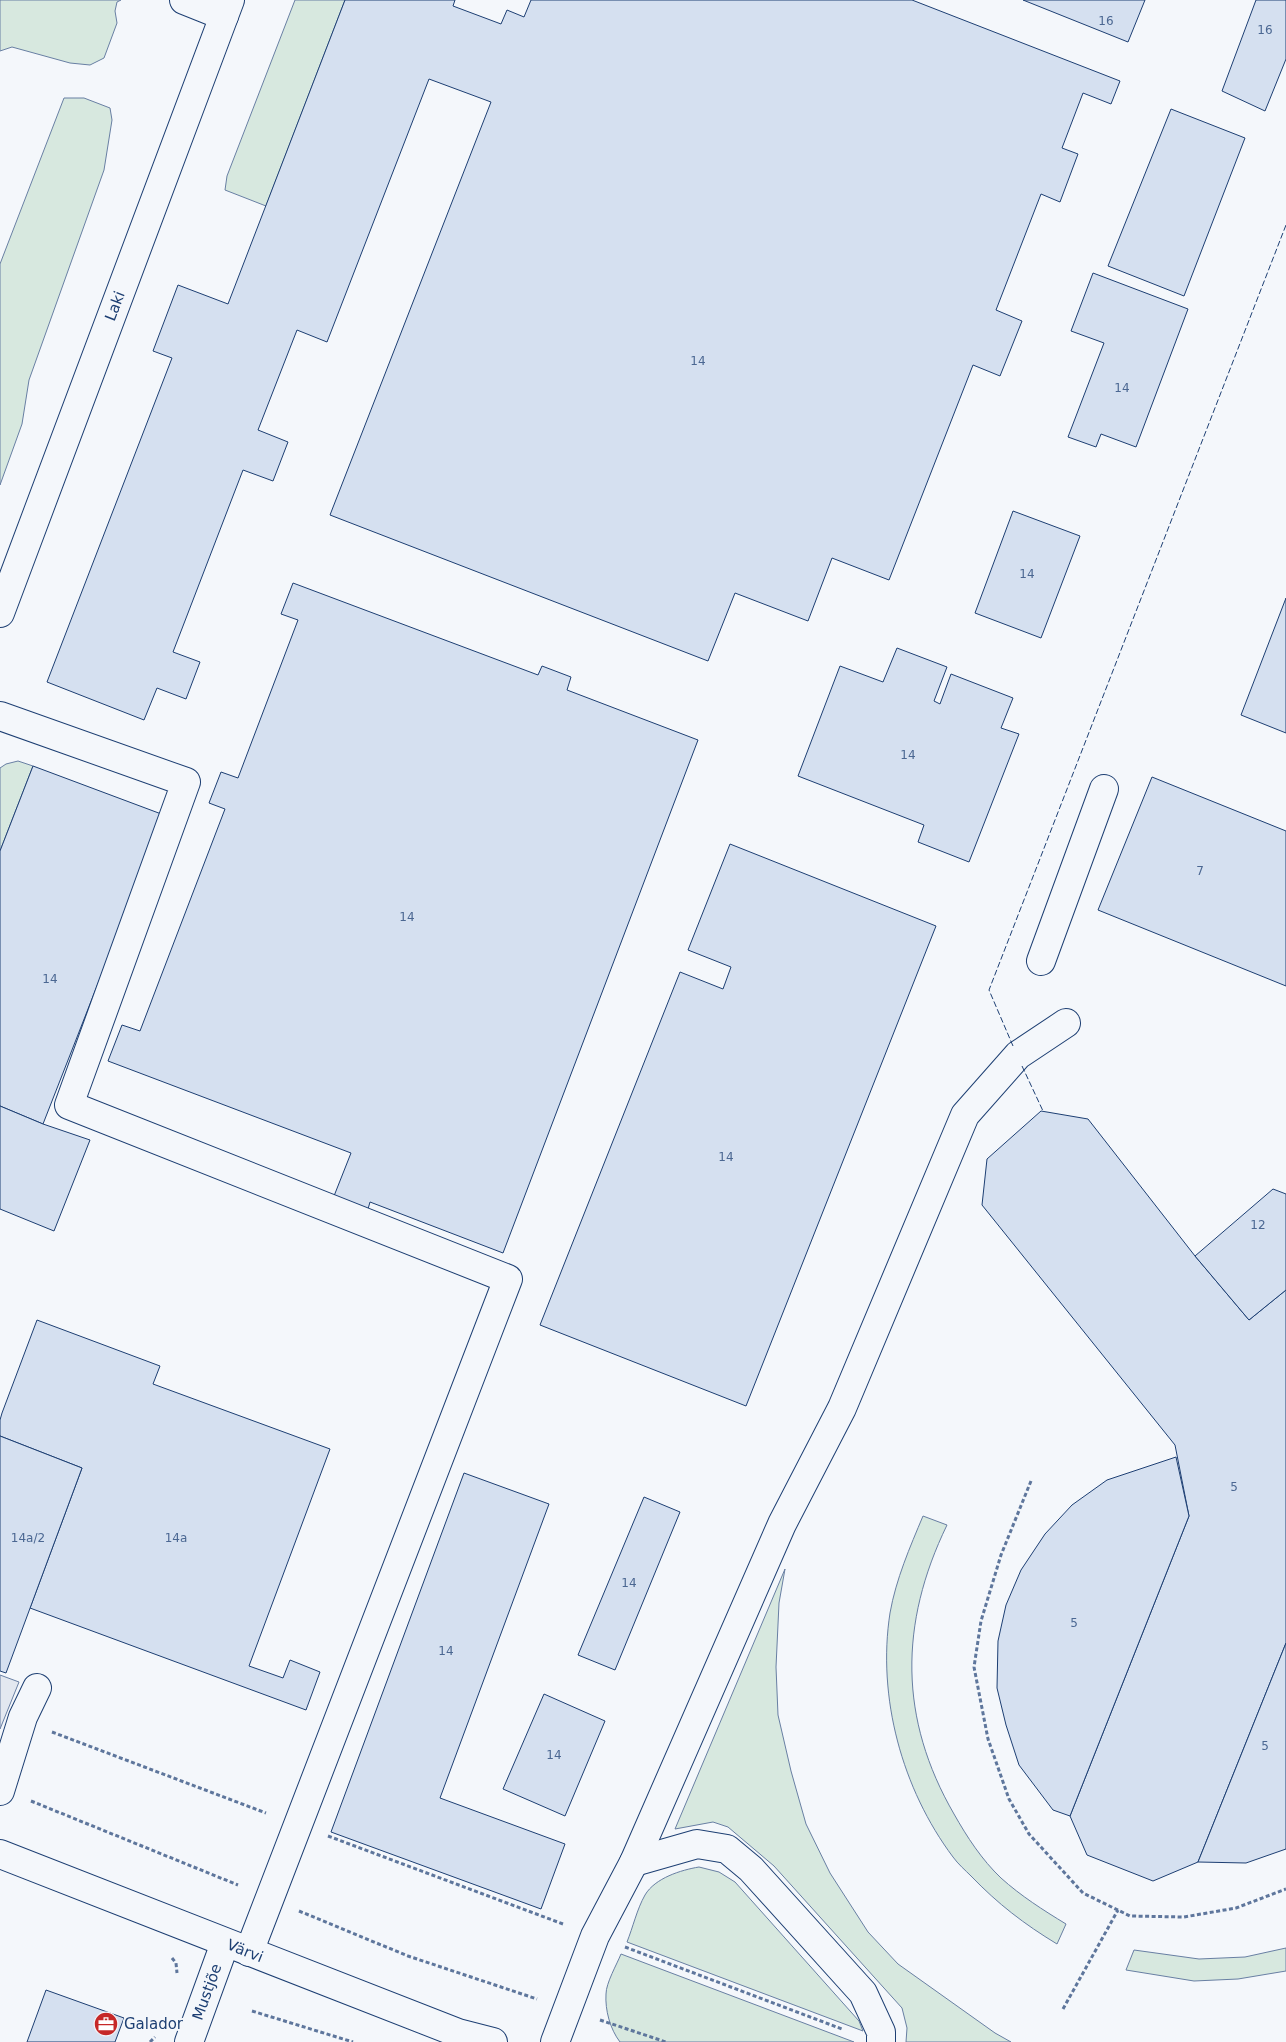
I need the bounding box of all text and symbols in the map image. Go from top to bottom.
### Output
house number: 16 [1098,14,1114,28]
house number: 16 [1257,23,1273,37]
street label: Laki [101,289,129,323]
house number: 14 [690,354,706,368]
house number: 14 [1114,381,1130,395]
house number: 14 [1019,567,1035,581]
house number: 14 [900,748,916,762]
house number: 7 [1196,864,1204,878]
house number: 14 [399,910,415,924]
house number: 14 [42,972,58,986]
house number: 14 [718,1150,734,1164]
house number: 12 [1250,1218,1266,1232]
house number: 5 [1230,1480,1238,1494]
house number: 14a/2 [11,1531,45,1545]
house number: 14a [165,1531,187,1545]
house number: 14 [621,1576,637,1590]
house number: 5 [1070,1616,1078,1630]
house number: 14 [438,1644,454,1658]
house number: 5 [1261,1739,1269,1753]
house number: 14 [546,1748,562,1762]
street label: Värvi [224,1936,266,1966]
street label: Mustjõe [189,1961,225,2023]
office icon: Galador [93,2011,119,2037]
place label: Galador [124,2015,184,2033]

